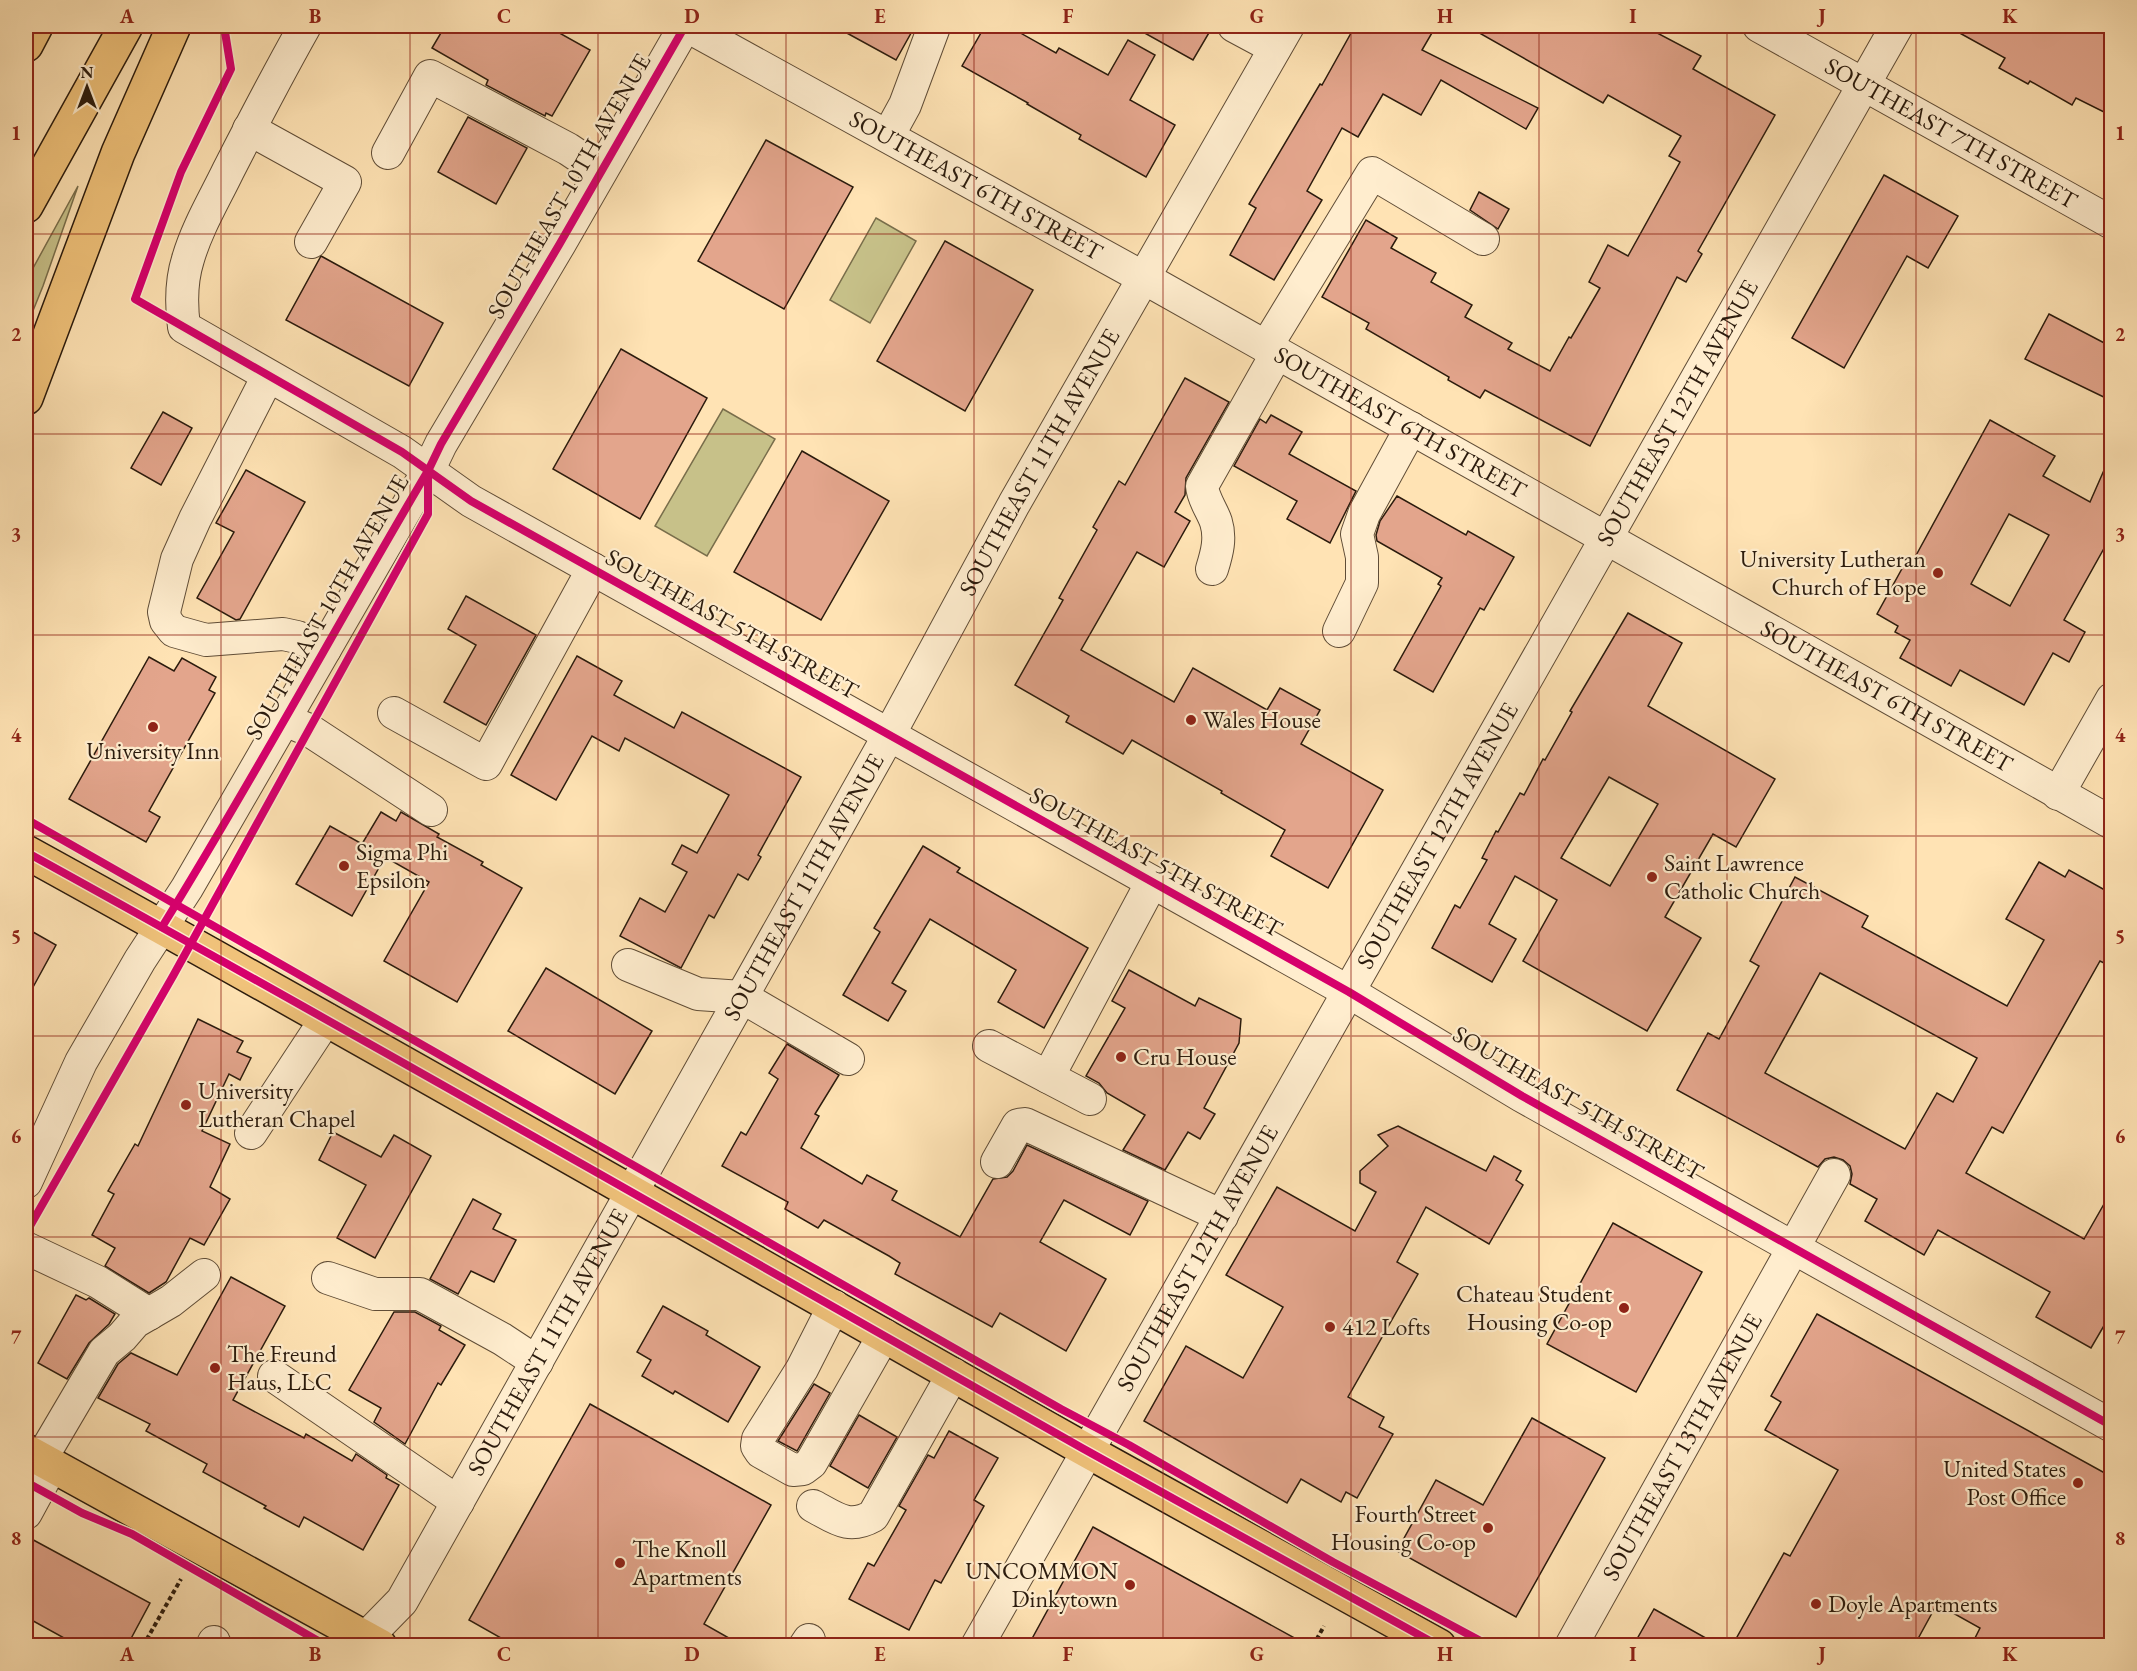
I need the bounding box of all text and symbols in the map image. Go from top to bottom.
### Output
text: A [119,3,135,29]
text: B [309,3,321,29]
text: C [497,3,511,29]
text: D [684,3,700,29]
text: E [874,3,886,29]
text: F [1063,3,1074,29]
text: G [1250,3,1264,29]
text: H [1437,3,1453,29]
text: I [1629,3,1637,29]
text: J [1816,3,1826,29]
text: K [2002,3,2018,29]
street label: SOUTHEAST 10TH AVENUE [480,47,657,324]
street label: SOUTHEAST 7TH STREET [1820,50,2084,216]
north arrow [57,57,117,117]
text: N [81,62,94,83]
street label: SOUTHEAST 6TH STREET [844,103,1109,268]
text: 1 [11,120,21,146]
text: 1 [2115,120,2125,146]
street label: SOUTHEAST 12TH AVENUE [1589,274,1765,552]
text: 2 [11,321,22,347]
text: 2 [2115,321,2126,347]
street label: SOUTHEAST 11TH AVENUE [951,323,1126,601]
street label: SOUTHEAST 6TH STREET [1269,339,1533,506]
street label: SOUTHEAST 10TH AVENUE [238,468,415,745]
text: 3 [11,521,21,547]
text: 3 [2115,521,2125,547]
street label: SOUTHEAST 5TH STREET [600,541,865,706]
place label: University Lutheran Church of Hope [1740,543,1926,602]
marker: University Lutheran Church of Hope [1931,566,1945,580]
street label: SOUTHEAST 6TH STREET [1755,612,2019,779]
street label: SOUTHEAST 12TH AVENUE [1349,697,1525,974]
place label: Wales House [1203,704,1321,735]
marker: Wales House [1184,713,1198,727]
marker: University Inn [146,720,160,734]
text: 4 [11,722,22,748]
text: 4 [2115,722,2126,748]
place label: University Inn [86,735,220,766]
street label: SOUTHEAST 11TH AVENUE [716,748,890,1026]
street label: SOUTHEAST 5TH STREET [1024,779,1289,944]
place label: Sigma Phi Epsilon [356,836,448,895]
place label: Saint Lawrence Catholic Church [1664,847,1820,906]
marker: Sigma Phi Epsilon [337,859,351,873]
marker: Saint Lawrence Catholic Church [1645,870,1659,884]
text: 5 [11,923,21,949]
text: 5 [2115,923,2125,949]
street label: SOUTHEAST 5TH STREET [1447,1018,1710,1188]
place label: Cru House [1133,1041,1237,1072]
marker: Cru House [1114,1050,1128,1064]
place label: University Lutheran Chapel [198,1075,356,1134]
marker: University Lutheran Chapel [179,1098,193,1112]
street label: SOUTHEAST 12TH AVENUE [1109,1119,1285,1397]
text: 6 [11,1123,22,1149]
text: 6 [2115,1123,2126,1149]
street label: SOUTHEAST 11TH AVENUE [460,1203,635,1481]
place label: Chateau Student Housing Co-op [1456,1278,1612,1337]
marker: Chateau Student Housing Co-op [1617,1301,1631,1315]
street label: SOUTHEAST 13TH AVENUE [1595,1307,1769,1586]
place label: 412 Lofts [1342,1311,1430,1342]
marker: 412 Lofts [1323,1320,1337,1334]
text: 7 [11,1324,22,1350]
text: 7 [2115,1324,2126,1350]
place label: The Freund Haus, LLC [227,1338,338,1397]
marker: The Freund Haus, LLC [208,1361,222,1375]
place label: United States Post Office [1943,1453,2066,1512]
marker: United States Post Office [2071,1476,2085,1490]
place label: Fourth Street Housing Co-op [1331,1498,1476,1557]
marker: Fourth Street Housing Co-op [1481,1521,1495,1535]
text: 8 [11,1525,21,1551]
text: 8 [2115,1525,2125,1551]
place label: The Knoll Apartments [631,1533,742,1592]
place label: UNCOMMON Dinkytown [965,1555,1118,1614]
marker: The Knoll Apartments [613,1556,627,1570]
marker: UNCOMMON Dinkytown [1123,1578,1137,1592]
place label: Doyle Apartments [1828,1588,1998,1619]
marker: Doyle Apartments [1809,1597,1823,1611]
text: A [119,1641,135,1667]
text: B [309,1641,321,1667]
text: C [497,1641,511,1667]
text: D [684,1641,700,1667]
text: E [874,1641,886,1667]
text: F [1063,1641,1074,1667]
text: G [1250,1641,1264,1667]
text: H [1437,1641,1453,1667]
text: I [1629,1641,1637,1667]
text: J [1816,1641,1826,1667]
text: K [2002,1641,2018,1667]

